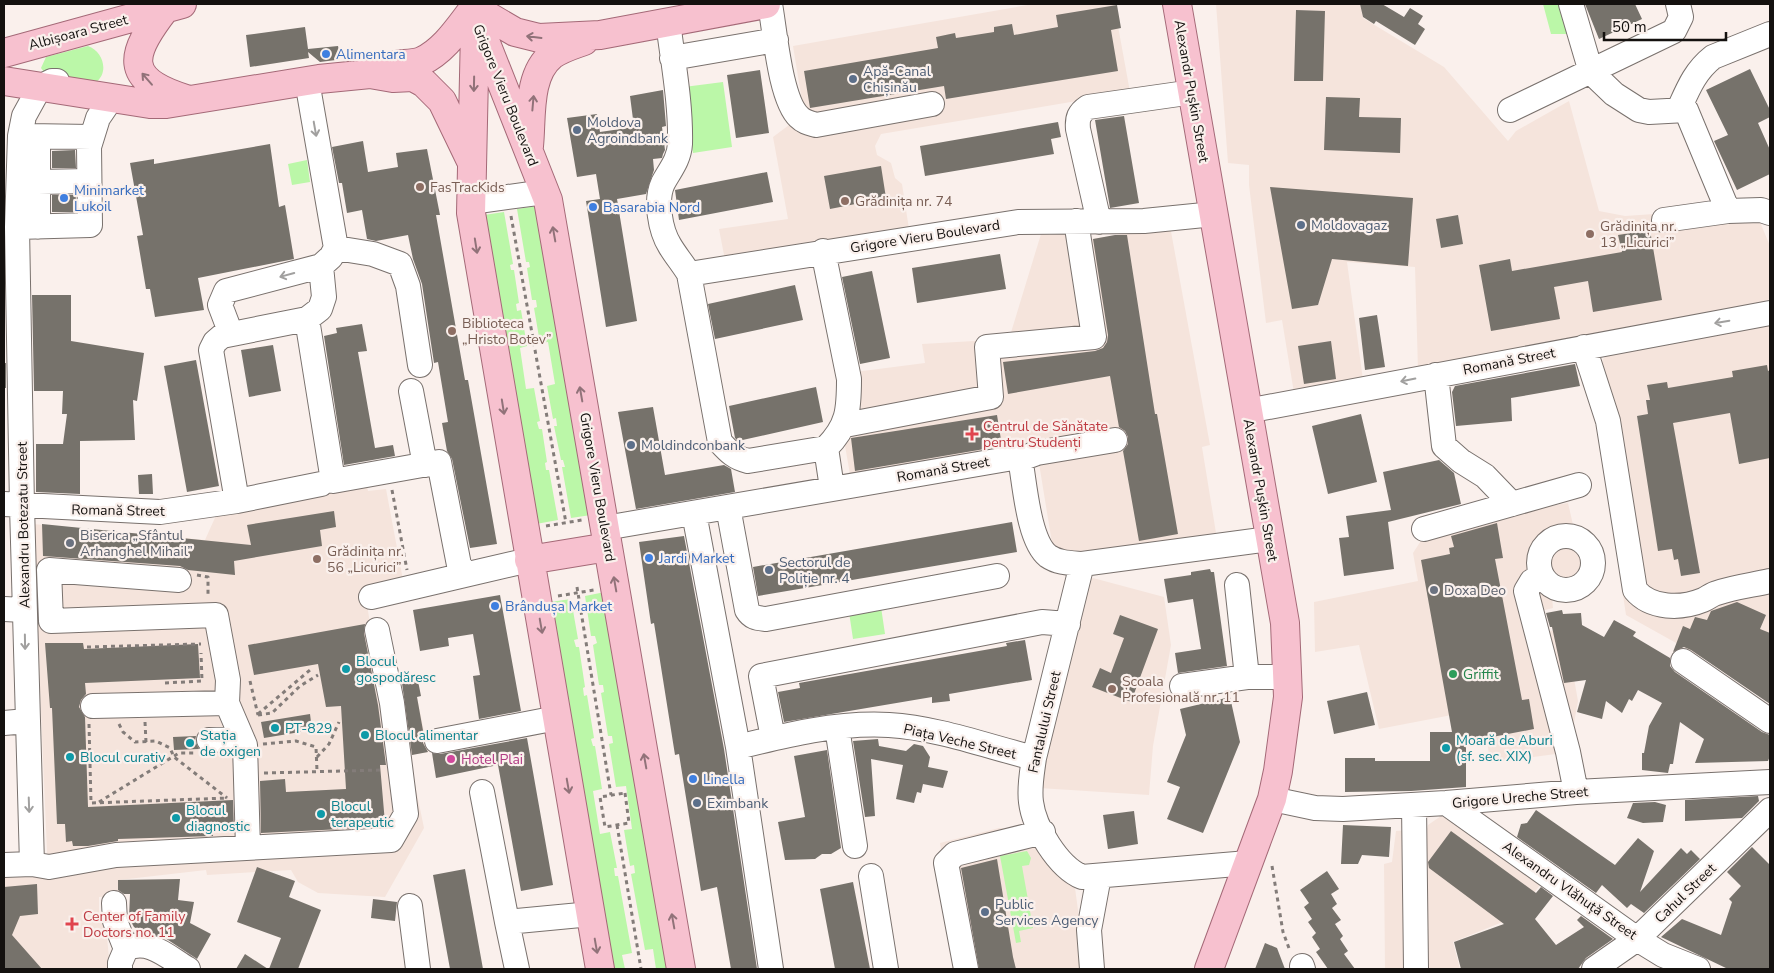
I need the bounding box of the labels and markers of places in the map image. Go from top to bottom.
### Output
place label: Alimentara [336,45,406,64]
marker: Alimentara [320,48,332,60]
place label: Apă-Canal Chișinău [863,62,932,97]
marker: Apă-Canal Chișinău [847,73,859,85]
place label: Moldova Agroindbank [587,113,669,148]
marker: Moldova Agroindbank [571,124,583,136]
place label: FasTracKids [430,178,505,197]
place label: Minimarket Lukoil [74,181,144,216]
marker: FasTracKids [414,181,426,193]
marker: Minimarket Lukoil [58,192,70,204]
place label: Grădinița nr. 74 [855,192,952,211]
marker: Grădinița nr. 74 [839,195,851,207]
place label: Basarabia Nord [603,198,700,217]
marker: Basarabia Nord [587,201,599,213]
place label: Moldovagaz [1311,216,1388,235]
place label: Grădinița nr. 13 „Licurici” [1600,217,1677,252]
marker: Moldovagaz [1295,219,1307,231]
marker: Grădinița nr. 13 „Licurici” [1584,228,1596,240]
place label: Biblioteca „Hristo Botev” [462,314,551,349]
marker: Biblioteca „Hristo Botev” [446,325,458,337]
place label: Centrul de Sănătate pentru Studenți [983,417,1108,452]
marker: Centrul de Sănătate pentru Studenți [965,427,979,441]
place label: Moldindconbank [641,436,746,455]
marker: Moldindconbank [625,439,637,451]
place label: Biserica „Sfântul Arhanghel Mihail” [80,526,193,561]
marker: Biserica „Sfântul Arhanghel Mihail” [64,537,76,549]
place label: Grădinița nr. 56 „Licurici” [327,542,404,577]
place label: Jardi Market [658,549,735,568]
marker: Jardi Market [643,552,655,564]
marker: Grădinița nr. 56 „Licurici” [311,553,323,565]
place label: Sectorul de Poliție nr. 4 [779,553,850,588]
marker: Sectorul de Poliție nr. 4 [763,564,775,576]
place label: Doxa Deo [1444,581,1506,600]
marker: Doxa Deo [1428,584,1440,596]
place label: Brândușa Market [505,597,612,616]
marker: Brândușa Market [489,600,501,612]
place label: Blocul gospodăresc [356,652,436,687]
marker: Blocul gospodăresc [340,663,352,675]
place label: Griffit [1463,665,1499,684]
marker: Griffit [1447,668,1459,680]
place label: Școala Profesională nr. 11 [1122,672,1240,707]
marker: Școala Profesională nr. 11 [1106,683,1118,695]
place label: PT-829 [285,719,333,738]
marker: PT-829 [269,722,281,734]
place label: Stația de oxigen [200,726,261,761]
place label: Blocul alimentar [375,726,478,745]
marker: Blocul alimentar [359,729,371,741]
place label: Moară de Aburi (sf. sec. XIX) [1456,731,1553,766]
marker: Stația de oxigen [184,737,196,749]
marker: Moară de Aburi (sf. sec. XIX) [1440,742,1452,754]
place label: Blocul curativ [80,748,166,767]
place label: Hotel Plai [461,750,523,769]
marker: Blocul curativ [64,751,76,763]
marker: Hotel Plai [445,753,457,765]
place label: Linella [703,770,745,789]
marker: Linella [687,773,699,785]
place label: Eximbank [707,794,769,813]
place label: Blocul terapeutic [331,797,394,832]
marker: Eximbank [691,797,703,809]
place label: Blocul diagnostic [186,801,251,836]
marker: Blocul terapeutic [315,808,327,820]
marker: Blocul diagnostic [170,812,182,824]
place label: Public Services Agency [995,895,1099,930]
marker: Public Services Agency [979,906,991,918]
place label: Center of Family Doctors no. 11 [83,907,186,942]
marker: Center of Family Doctors no. 11 [65,917,79,931]

